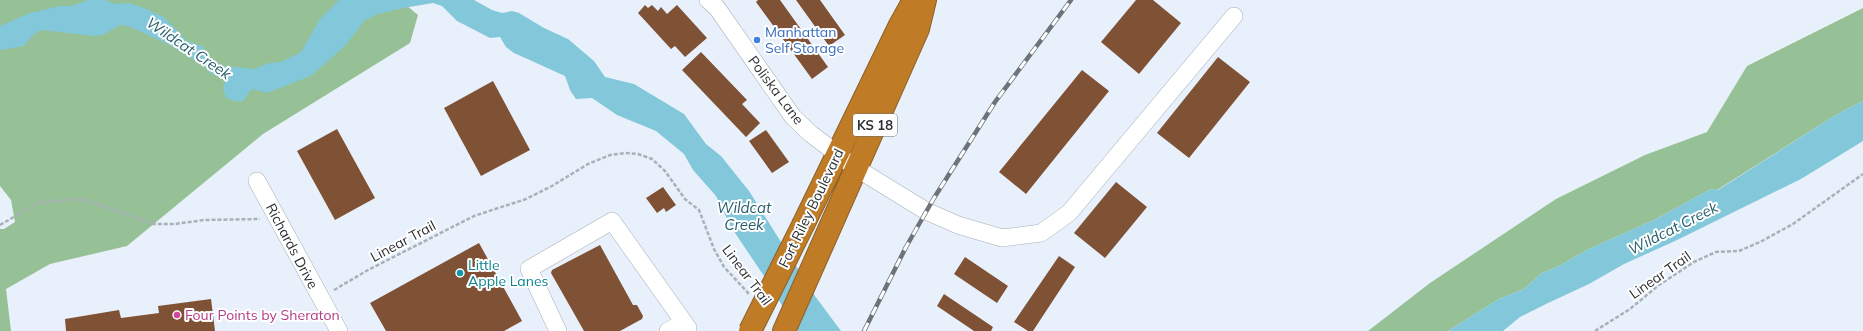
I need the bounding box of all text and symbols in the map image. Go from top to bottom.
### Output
water label: Wildcat Creek [143,13,236,84]
place label: Manhattan Self Storage [765,23,844,57]
marker: Manhattan Self Storage [752,35,762,45]
street label: Poliska Lane [744,52,808,128]
road number: KS 18 [853,114,897,136]
street label: Fort Riley Boulevard [774,146,848,270]
water label: Wildcat Creek [1625,197,1722,259]
water label: Wildcat Creek [717,198,772,234]
street label: Richards Drive [262,200,322,292]
street label: Linear Trail [367,216,439,266]
street label: Linear Trail [718,241,776,309]
street label: Linear Trail [1626,247,1694,303]
place label: Little Apple Lanes [468,256,549,290]
marker: Little Apple Lanes [455,268,465,278]
place label: Four Points by Sheraton [185,306,340,324]
marker: Four Points by Sheraton [172,310,182,320]

